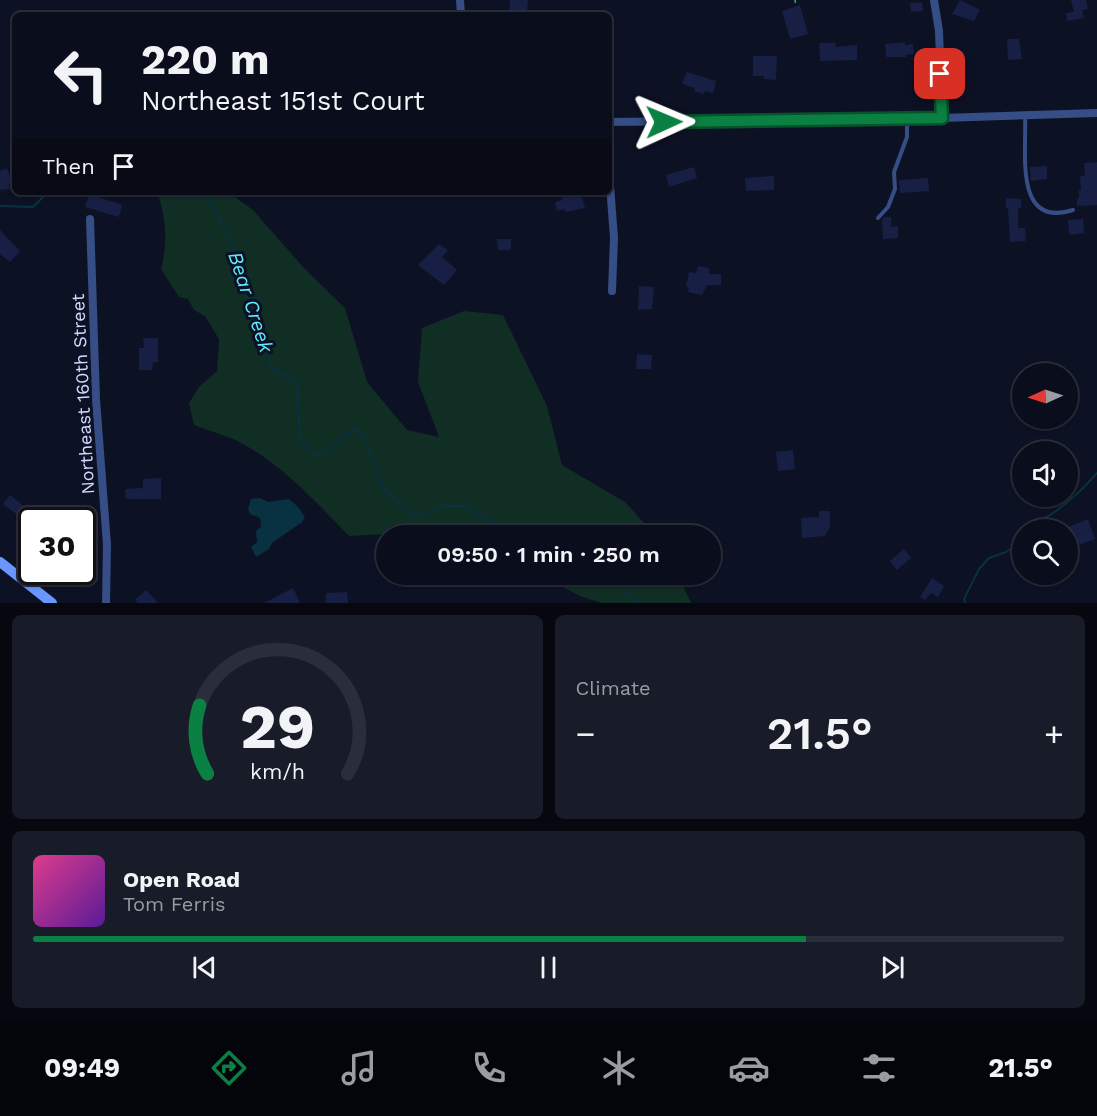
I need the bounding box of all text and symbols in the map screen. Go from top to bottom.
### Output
text: 220 m [141,35,270,84]
icon: left [42,36,120,114]
pin [914,48,965,99]
icon: arrive [923,57,956,90]
text: Northeast 151st Court [141,85,425,117]
position arrow [632,90,696,154]
icon: arrive [107,150,140,183]
text: Then [42,154,95,179]
water label: Bear Creek [223,248,279,357]
street label: Northeast 160th Street [67,293,98,495]
north arrow [1012,363,1078,429]
map controls [1012,363,1078,585]
button: sound [1012,441,1078,507]
speed limit sign: 30 [18,507,96,585]
button: search [1012,519,1078,585]
text: 09:50 · 1 min · 250 m [437,542,660,567]
text: Climate [576,676,651,700]
text: 29 [239,690,315,763]
text: 21.5° [767,707,873,760]
text: − [576,714,595,753]
text: + [1044,714,1064,753]
text: km/h [250,759,305,784]
text: Open Road [123,867,240,892]
text: Tom Ferris [123,892,226,916]
icon: previous [188,951,221,984]
icon: pause [532,951,565,984]
icon: next [876,951,909,984]
icon: directions [208,1047,250,1089]
icon: music [338,1047,380,1089]
icon: phone [468,1047,510,1089]
icon: climate [598,1047,640,1089]
icon: car [728,1047,770,1089]
icon: filters [858,1047,900,1089]
text: 09:49 [44,1052,120,1084]
text: 21.5° [988,1052,1053,1084]

